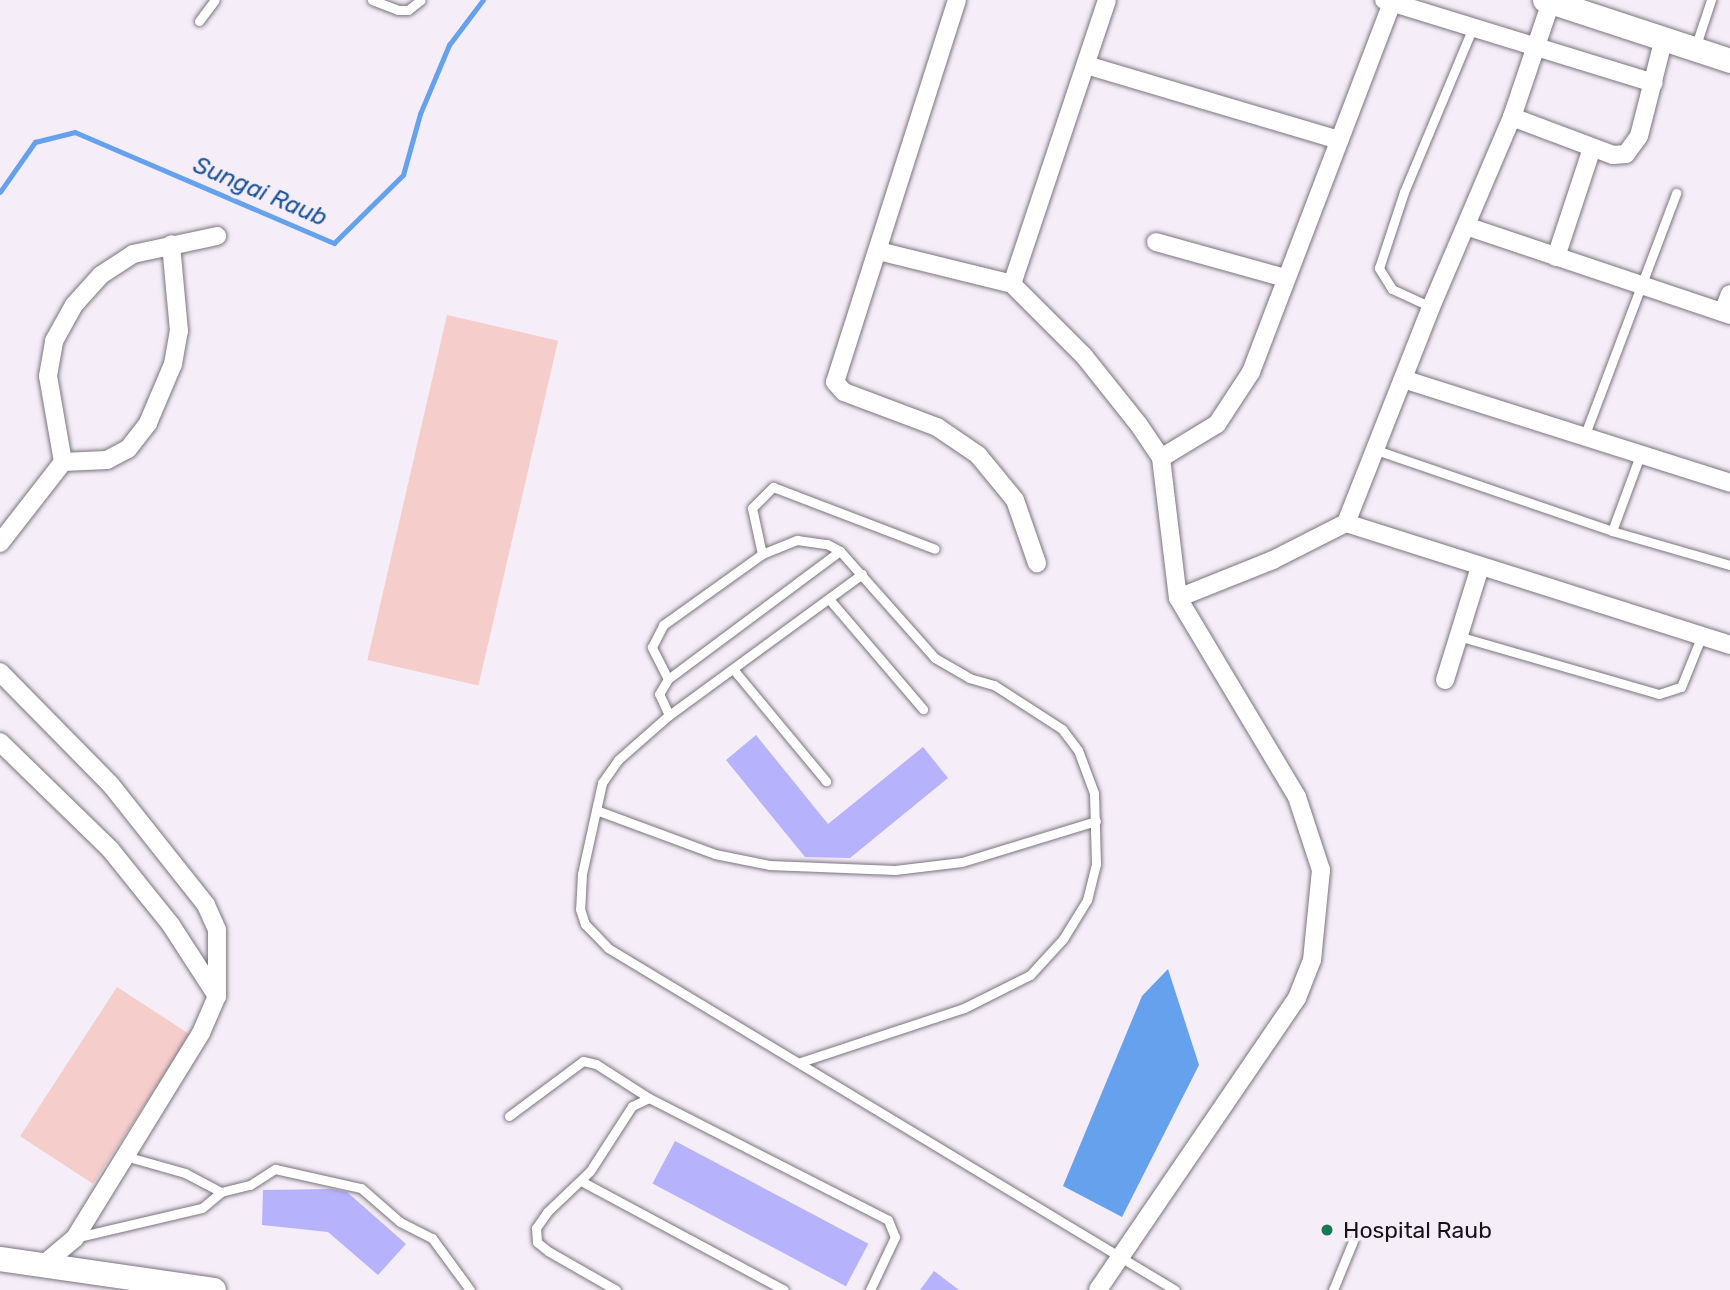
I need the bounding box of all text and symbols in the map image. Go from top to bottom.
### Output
water label: Sungai Raub [189,151,331,233]
place label: Hospital Raub [1343,1216,1492,1244]
marker: Hospital Raub [1317,1220,1337,1240]

